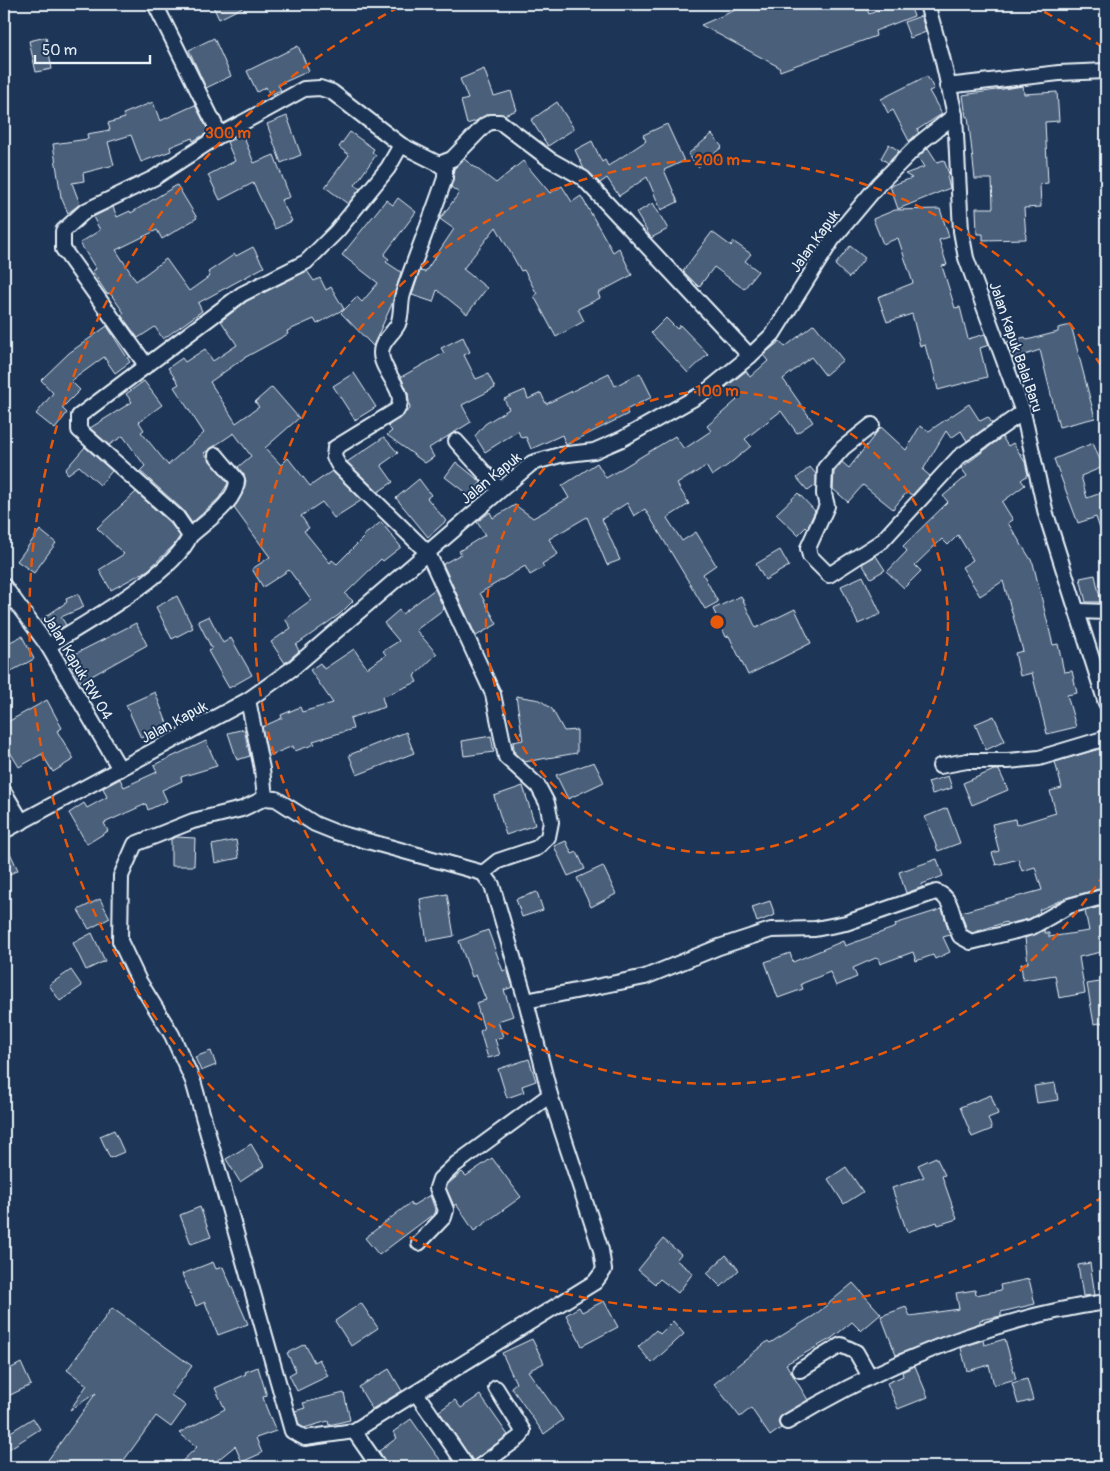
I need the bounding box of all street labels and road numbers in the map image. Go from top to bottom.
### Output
street label: Jalan Kapuk [786,206,845,276]
street label: Jalan Kapuk Balai Baru [984,280,1047,415]
street label: Jalan Kapuk [457,448,526,509]
street label: Jalan Kapuk RW 04 [39,611,117,724]
street label: Jalan Kapuk [138,697,212,748]

